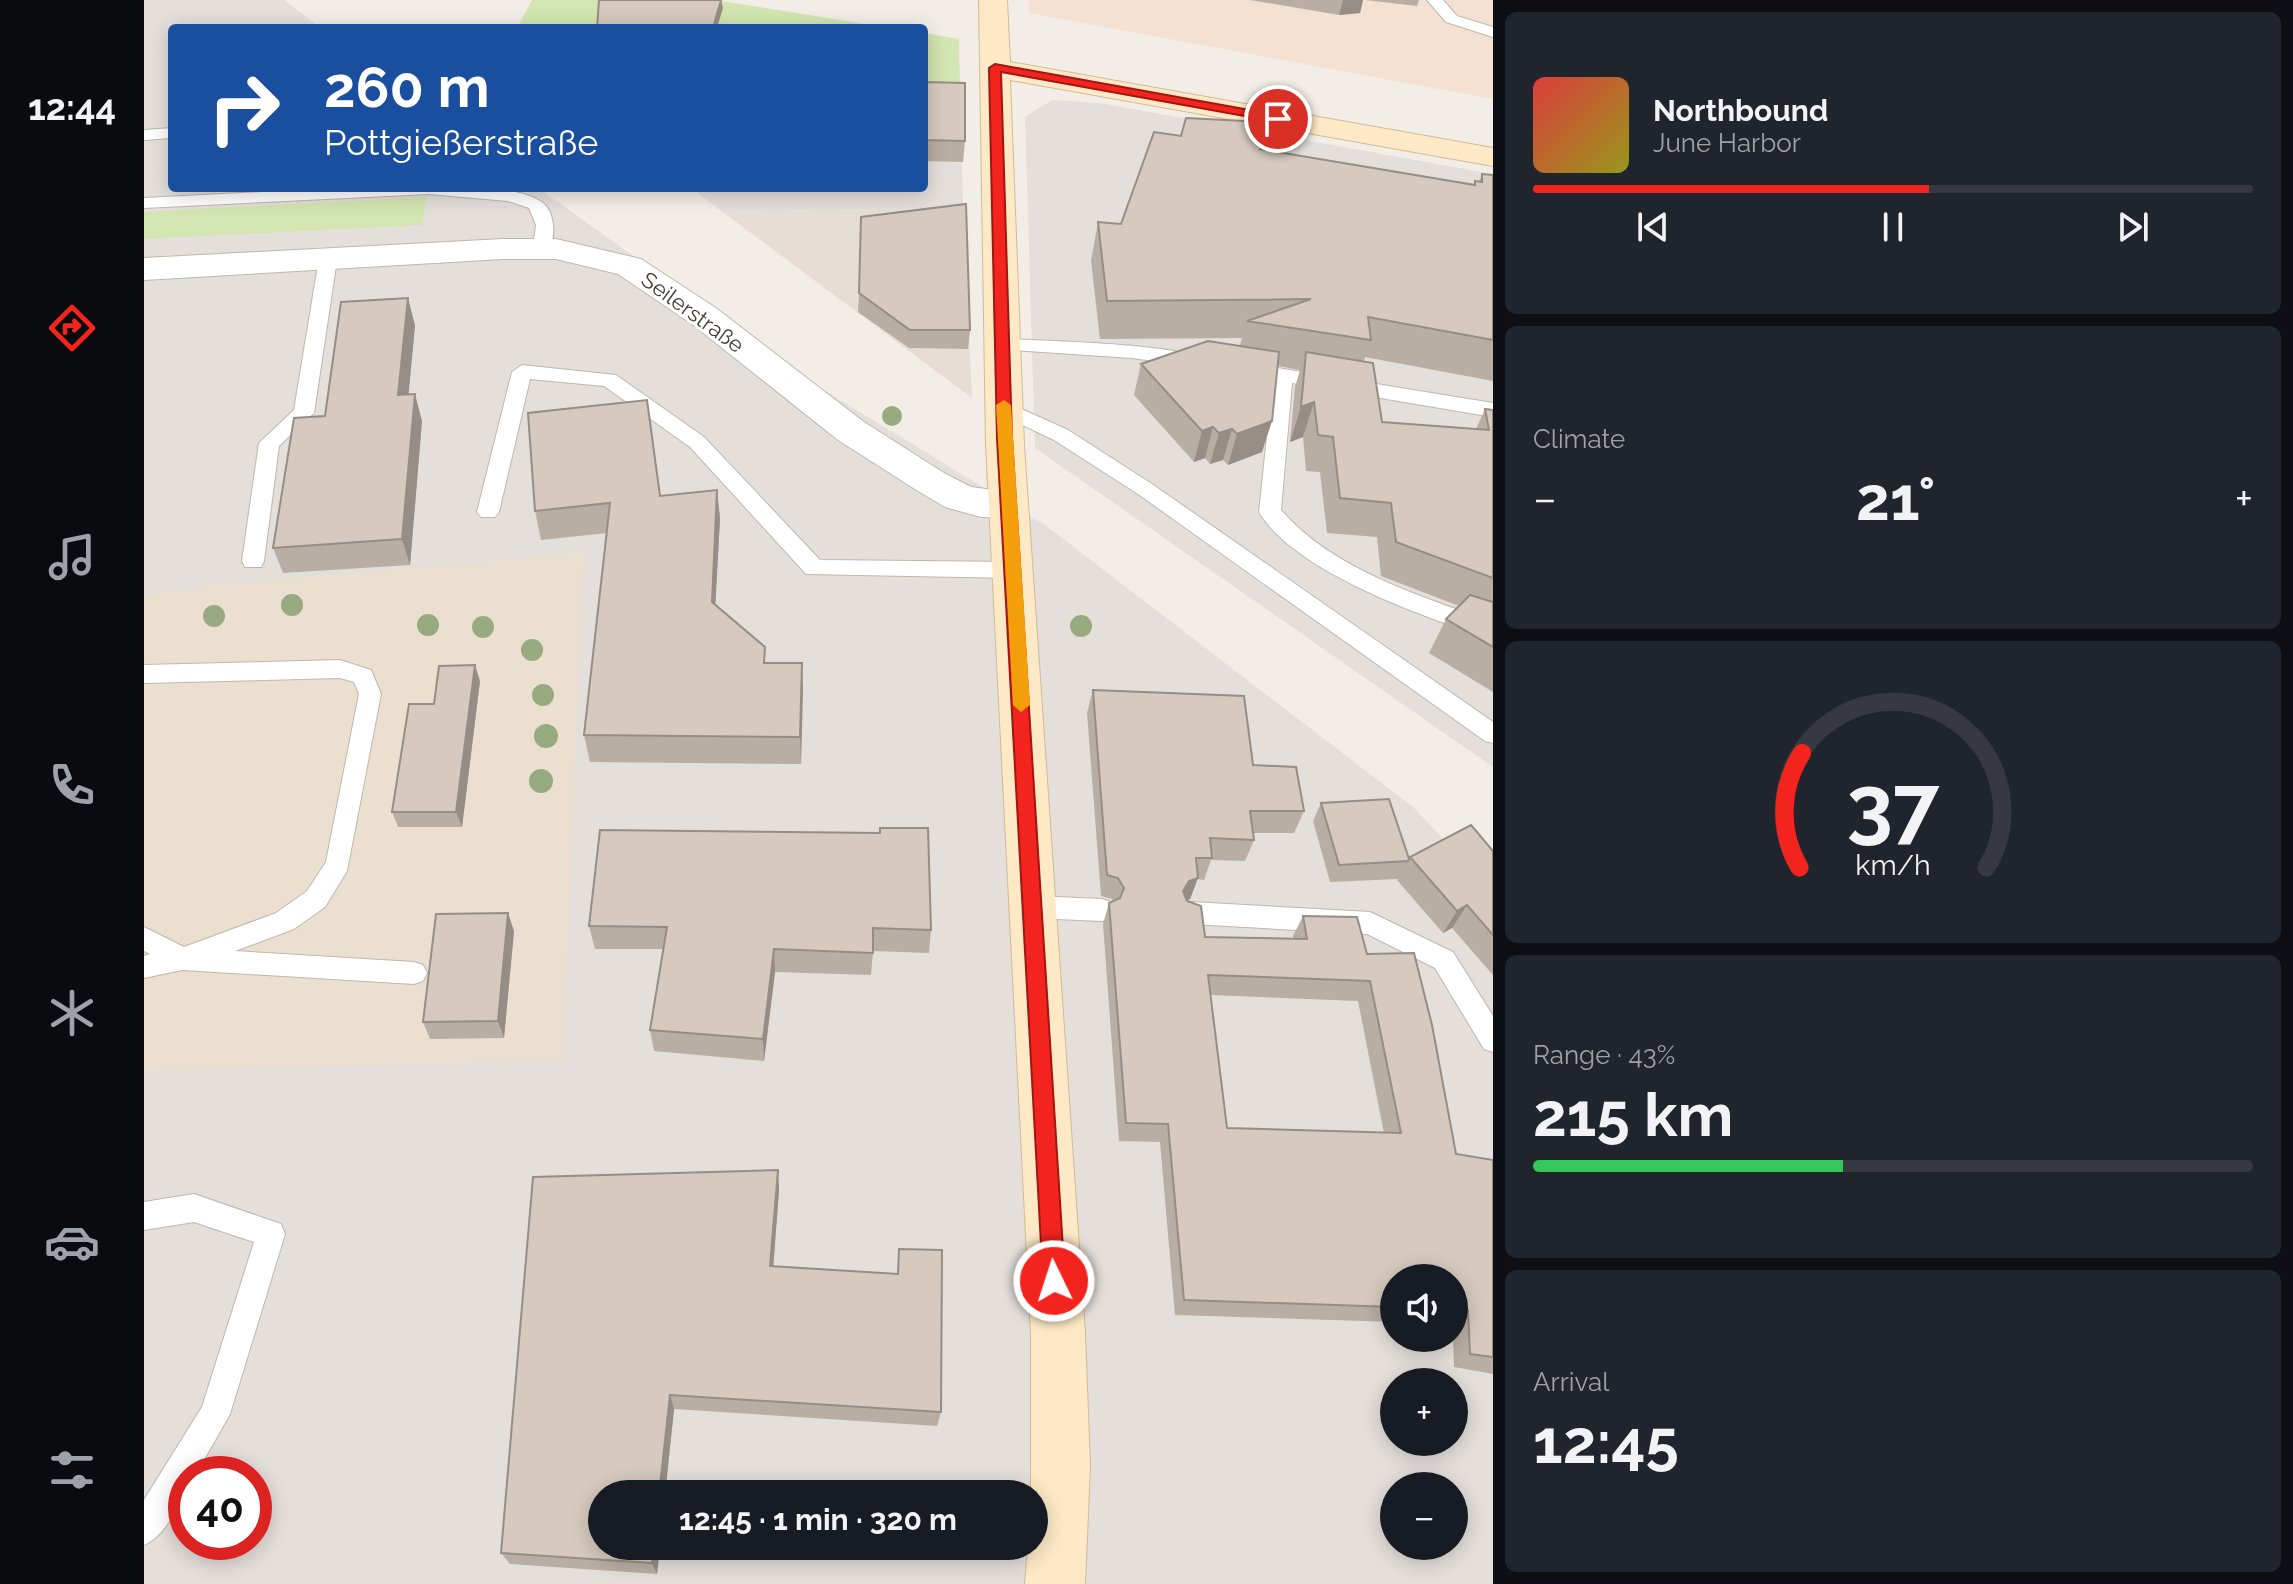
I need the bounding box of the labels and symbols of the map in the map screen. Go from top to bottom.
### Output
pin [1244,85,1312,153]
street label: Seilerstraße [637,266,749,358]
position arrow [1012,1239,1096,1323]
speed limit sign: 40 [168,1456,272,1560]

